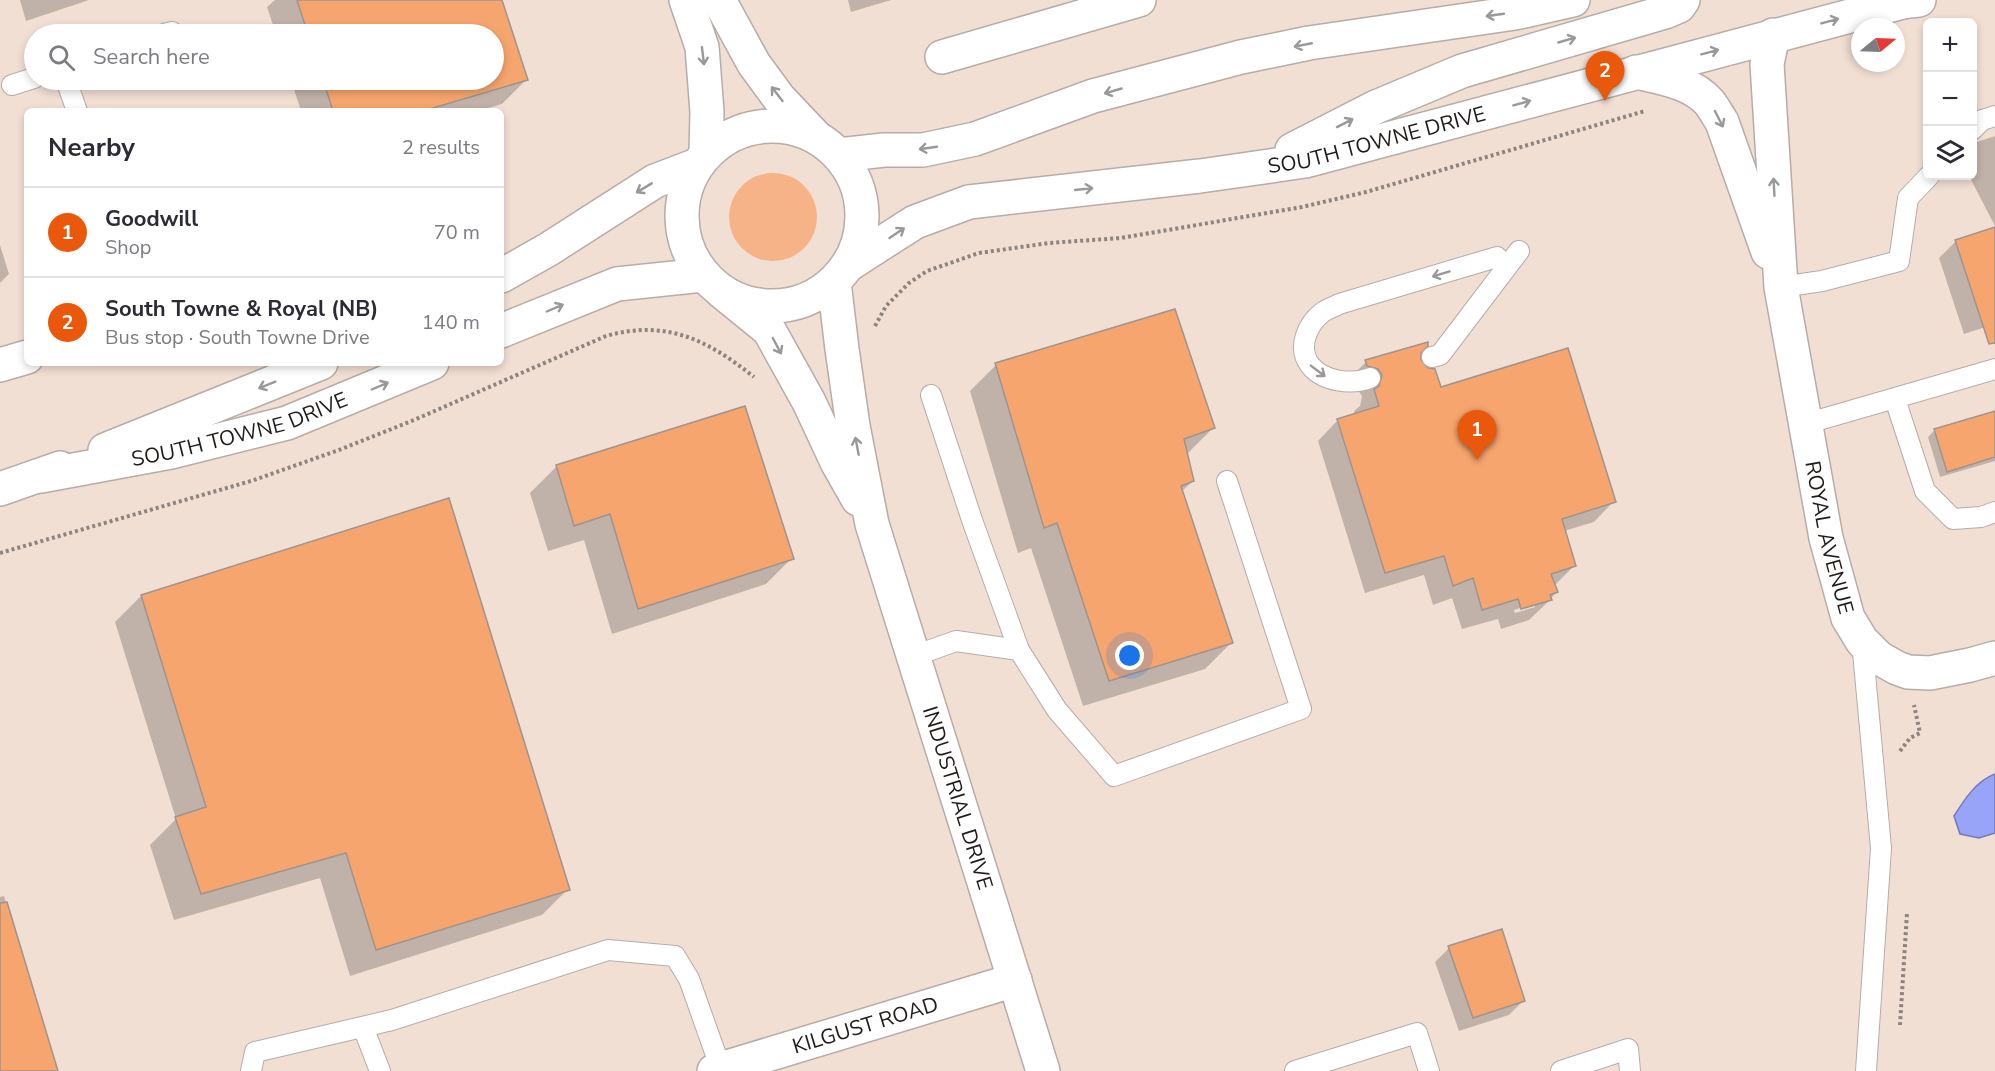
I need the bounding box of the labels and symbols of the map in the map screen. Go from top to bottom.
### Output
one-way arrow [1486,10,1506,21]
one-way arrow [1820,15,1839,26]
north arrow [1851,18,1905,72]
one-way arrow [1557,34,1576,45]
one-way arrow [1293,39,1313,50]
one-way arrow [697,45,708,65]
one-way arrow [1701,46,1720,58]
pin: 2 [1586,51,1624,101]
one-way arrow [770,86,783,102]
one-way arrow [1104,86,1123,97]
one-way arrow [1512,97,1531,108]
street label: SOUTH TOWNE DRIVE [1266,100,1489,180]
one-way arrow [1713,110,1725,127]
one-way arrow [1336,117,1354,128]
one-way arrow [918,143,938,154]
one-way arrow [1768,178,1779,198]
one-way arrow [636,183,653,195]
one-way arrow [1074,184,1094,195]
one-way arrow [888,227,905,239]
one-way arrow [1432,269,1451,280]
one-way arrow [545,302,563,313]
one-way arrow [771,337,783,354]
one-way arrow [1310,364,1326,377]
one-way arrow [258,380,276,391]
one-way arrow [371,380,389,391]
street label: SOUTH TOWNE DRIVE [129,386,352,473]
pin: 1 [1458,410,1496,460]
one-way arrow [851,437,862,457]
street label: ROYAL AVENUE [1798,458,1860,617]
your location [1115,641,1144,670]
street label: INDUSTRIAL DRIVE [916,703,999,893]
street label: KILGUST ROAD [789,990,942,1061]

